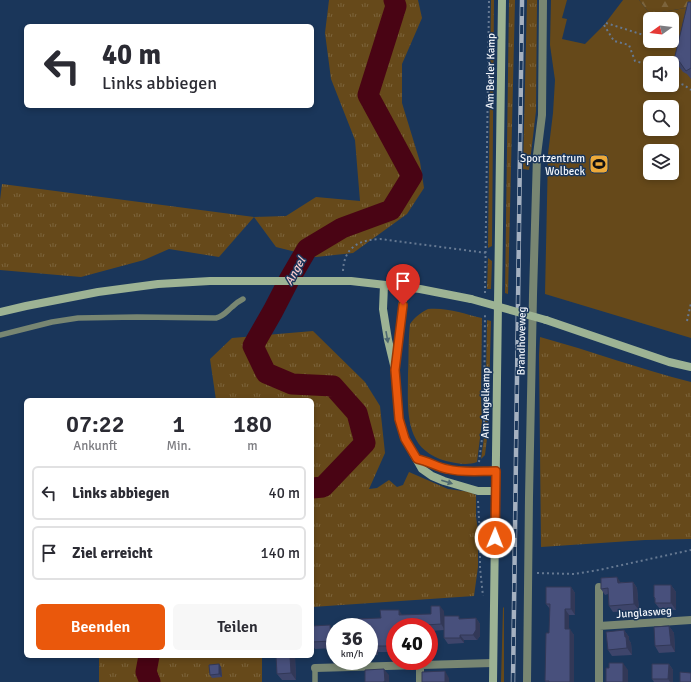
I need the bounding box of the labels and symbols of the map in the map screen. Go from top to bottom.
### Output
north arrow [643,12,679,48]
street label: Am Berler Kamp [483,33,498,109]
place label: Sportzentrum Wolbeck [520,152,585,178]
sports icon: Sportzentrum Wolbeck [588,153,610,175]
water label: Angel [282,253,310,288]
pin [386,264,420,305]
street label: Brandhoveweg [514,306,529,376]
one-way arrow [385,331,391,343]
street label: Am Angelkamp [478,367,493,439]
one-way arrow [441,479,453,485]
position arrow [474,517,516,559]
street label: Junglasweg [616,604,672,621]
speed limit sign: 40 [386,618,438,670]

